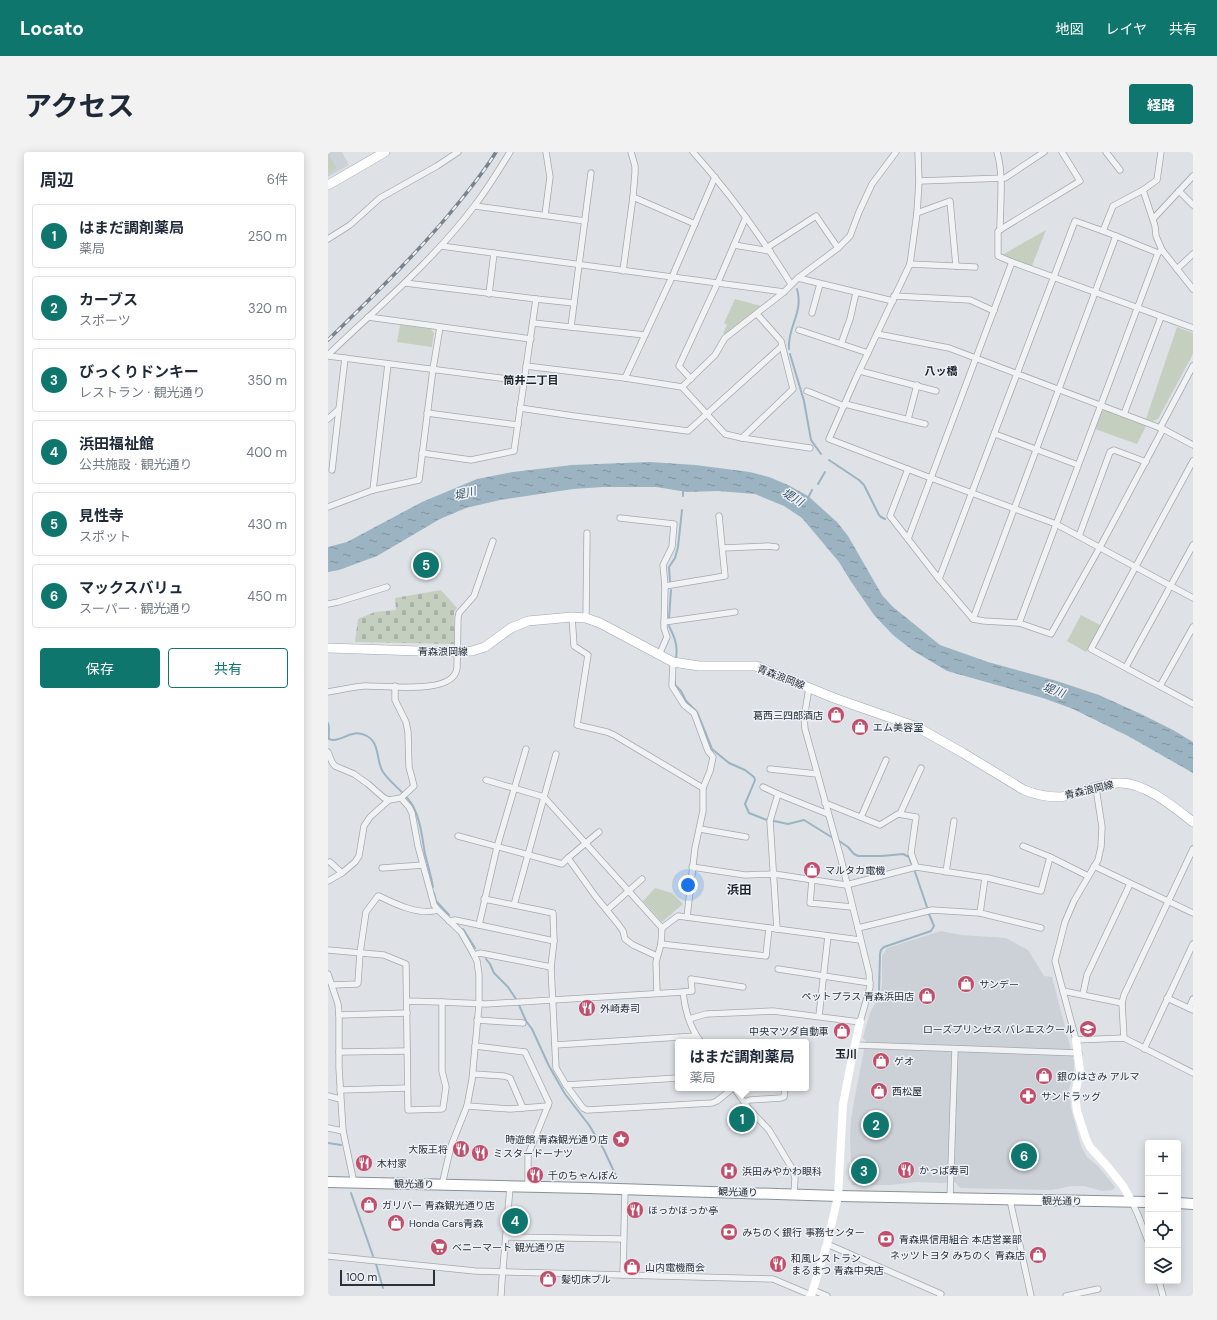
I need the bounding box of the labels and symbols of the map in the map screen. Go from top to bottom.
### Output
district label: 八ッ橋 [925,364,958,378]
district label: 筒井二丁目 [504,373,559,387]
water label: 堤川 [453,483,478,502]
water label: 堤川 [780,485,807,509]
pin: 5 [413,550,439,580]
street label: 青森浪岡線 [418,645,468,658]
street label: 青森浪岡線 [755,662,807,692]
water label: 堤川 [1041,680,1068,701]
shop icon: 葛西三四郎酒店 [826,705,846,725]
place label: 葛西三四郎酒店 [753,709,823,722]
shop icon: エム美容室 [850,717,870,737]
place label: エム美容室 [873,721,923,734]
street label: 青森浪岡線 [1063,778,1115,802]
shop icon: マルタカ電機 [802,860,822,880]
place label: マルタカ電機 [825,864,885,877]
your location [678,875,698,895]
district label: 浜田 [727,882,751,898]
shop icon: サンデー [956,974,976,994]
place label: サンデー [979,978,1019,991]
shop icon: ペットプラス 青森浜田店 [917,986,937,1006]
place label: ペットプラス 青森浜田店 [802,990,914,1003]
restaurant icon: 外崎寿司 [577,998,597,1018]
place label: 外崎寿司 [600,1002,640,1015]
school or university icon: ローズプリンセス バレエスクール [1078,1019,1098,1039]
shop icon: 中央マツダ自動車 [832,1021,852,1041]
place label: ローズプリンセス バレエスクール [923,1023,1075,1036]
place label: 中央マツダ自動車 [749,1025,829,1038]
district label: 玉川 [835,1047,857,1061]
shop icon: ゲオ [871,1051,891,1071]
place label: ゲオ [894,1055,914,1068]
shop icon: 銀のはさみ アルマ [1034,1066,1054,1086]
place label: 銀のはさみ アルマ [1057,1070,1140,1083]
shop icon: 西松屋 [869,1081,889,1101]
place label: 西松屋 [892,1085,922,1098]
pharmacy icon: サンドラッグ [1018,1086,1038,1106]
place label: サンドラッグ [1041,1090,1101,1103]
pin: 1 [729,1104,755,1134]
pin: 2 [863,1110,889,1140]
place icon: 時遊館 青森観光通り店 [611,1129,631,1149]
place label: 時遊館 青森観光通り店 [505,1133,608,1146]
restaurant icon: 大阪王将 [451,1139,471,1159]
pin: 6 [1011,1141,1037,1171]
place label: 大阪王将 [408,1143,448,1156]
restaurant icon: ミスタードーナツ [470,1143,490,1163]
place label: ミスタードーナツ [493,1147,573,1160]
restaurant icon: 木村家 [354,1153,374,1173]
pin: 3 [851,1156,877,1186]
place label: 木村家 [377,1157,407,1170]
restaurant icon: かっぱ寿司 [896,1160,916,1180]
hospital icon: 浜田みやかわ眼科 [719,1161,739,1181]
place label: かっぱ寿司 [919,1164,969,1177]
restaurant icon: 千のちゃんぽん [525,1165,545,1185]
place label: 浜田みやかわ眼科 [742,1165,822,1178]
place label: 千のちゃんぽん [548,1169,618,1182]
street label: 観光通り [394,1177,434,1191]
street label: 観光通り [718,1185,758,1199]
street label: 観光通り [1042,1194,1082,1208]
shop icon: ガリバー 青森観光通り店 [359,1195,379,1215]
place label: ガリバー 青森観光通り店 [382,1199,495,1212]
restaurant icon: ほっかほっか亭 [625,1200,645,1220]
place label: ほっかほっか亭 [648,1204,718,1217]
pin: 4 [502,1206,528,1236]
shop icon: Honda Cars青森 [386,1213,406,1233]
place label: Honda Cars青森 [409,1217,483,1230]
bank icon: みちのく銀行 事務センター [719,1222,739,1242]
place label: みちのく銀行 事務センター [742,1226,865,1239]
bank icon: 青森県信用組合 本店営業部 [876,1229,896,1249]
place label: 青森県信用組合 本店営業部 [899,1233,1022,1246]
supermarket icon: ベニーマート 観光通り店 [429,1237,449,1257]
place label: ベニーマート 観光通り店 [452,1241,565,1254]
shop icon: ネッツトヨタ みちのく 青森店 [1028,1245,1048,1265]
place label: ネッツトヨタ みちのく 青森店 [890,1249,1025,1262]
place label: 和風レストラン まるまつ 青森中央店 [791,1252,884,1277]
restaurant icon: 和風レストラン まるまつ 青森中央店 [768,1254,788,1274]
shop icon: 山内電機商会 [622,1257,642,1277]
place label: 山内電機商会 [645,1261,705,1274]
scale bar [340,1268,435,1287]
shop icon: 髪切床ブル [538,1269,558,1289]
place label: 髪切床ブル [561,1273,611,1286]

